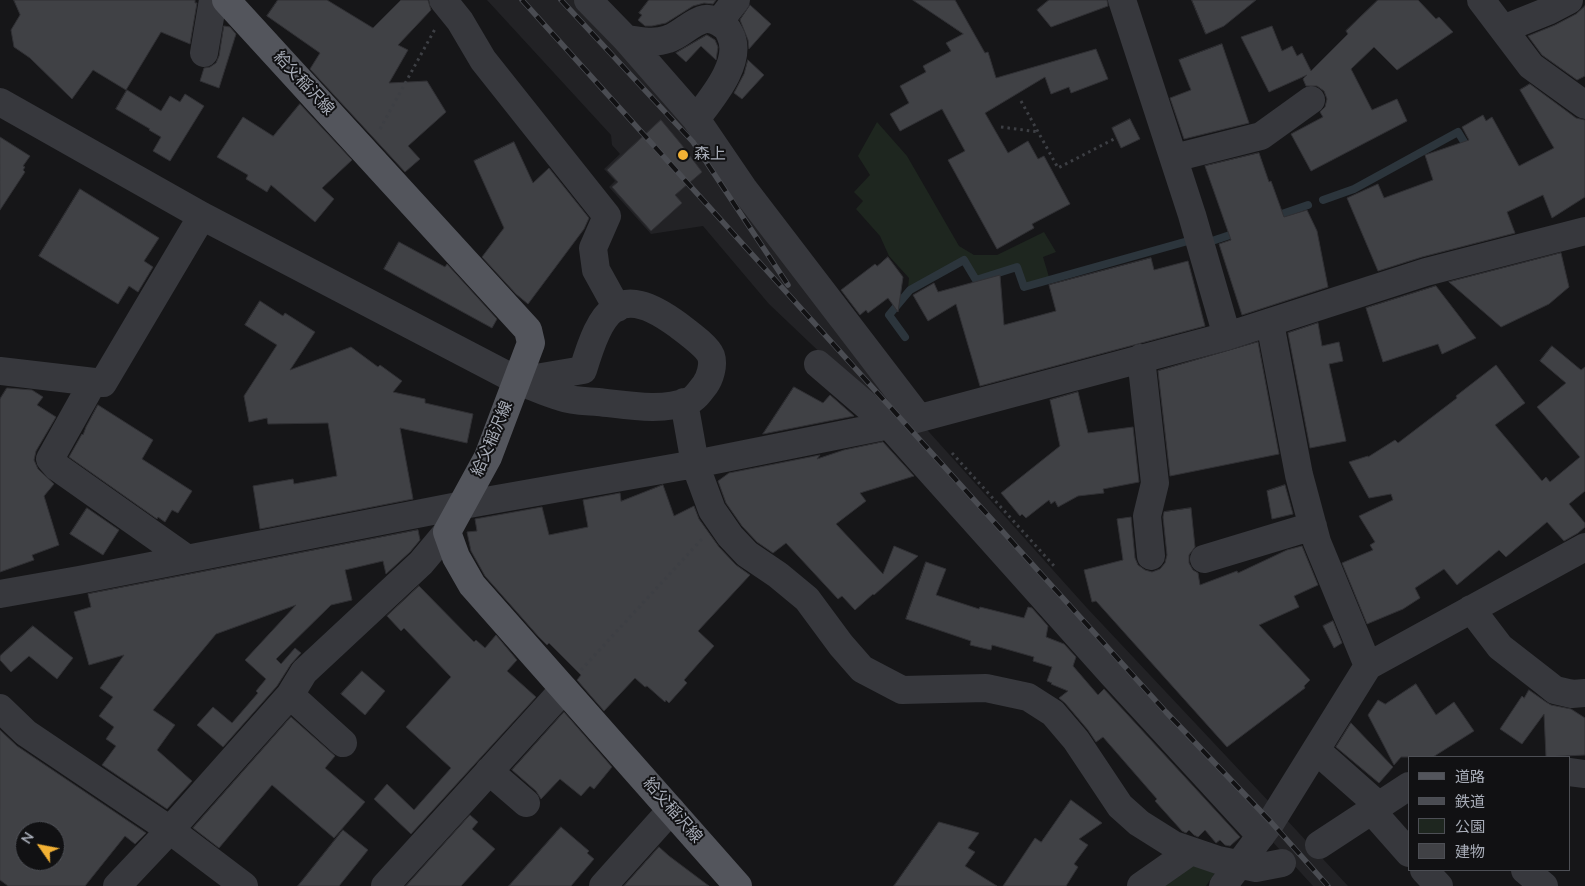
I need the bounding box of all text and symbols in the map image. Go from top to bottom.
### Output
street label: 給父稲沢線 [269,48,337,120]
place label: 森上 [694,145,726,165]
marker: 森上 [676,148,690,162]
street label: 給父稲沢線 [469,398,517,480]
legend [1408,756,1570,871]
text: 道路 [1455,767,1485,787]
street label: 給父稲沢線 [639,775,705,847]
text: 鉄道 [1455,792,1485,812]
text: 公園 [1455,817,1485,837]
north arrow [15,821,65,871]
text: N [17,829,39,848]
text: 建物 [1455,842,1485,862]

